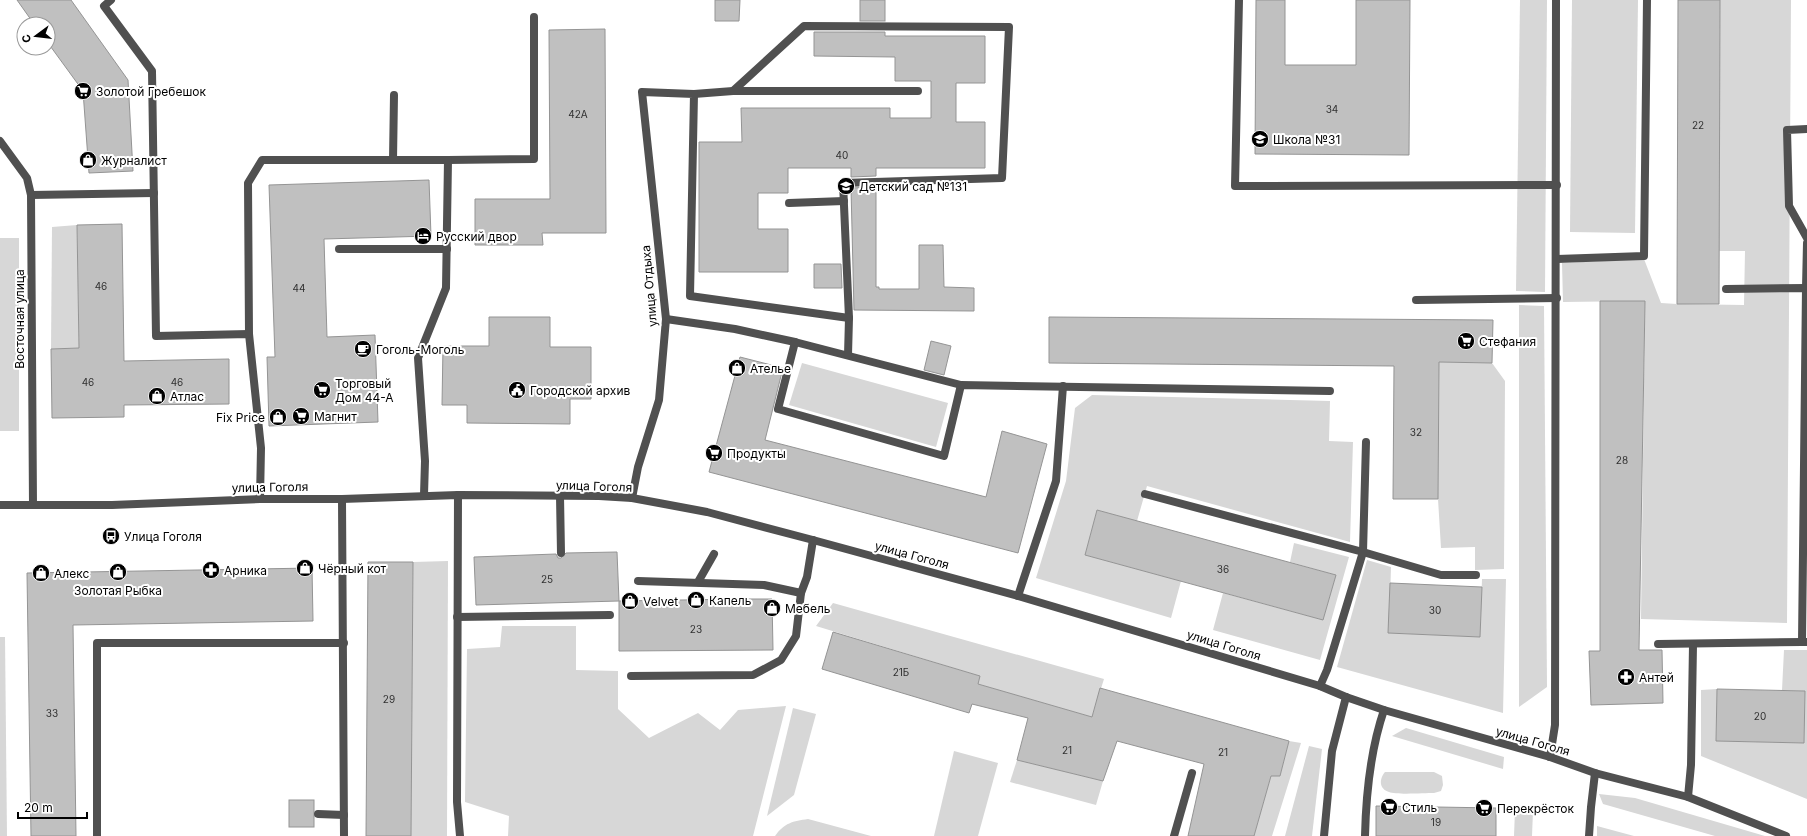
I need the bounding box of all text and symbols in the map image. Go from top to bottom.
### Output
north arrow [16,16,56,56]
text: С [19,33,34,44]
supermarket icon: Золотой Гребешок [73,81,93,101]
place label: Золотой Гребешок [96,84,207,99]
house number: 34 [1326,103,1338,115]
house number: 42А [568,108,588,120]
house number: 22 [1692,119,1704,131]
school or university icon: Школа №31 [1250,129,1270,149]
place label: Школа №31 [1273,132,1340,147]
house number: 40 [836,149,848,161]
shop icon: Журналист [78,150,98,170]
place label: Журналист [101,153,167,168]
school or university icon: Детский сад №131 [836,176,856,196]
place label: Детский сад №131 [859,179,967,194]
hotel icon: Русский двор [413,226,433,246]
place label: Русский двор [436,229,517,244]
street label: улица Отдыха [638,245,660,327]
street label: Восточная улица [12,269,27,369]
house number: 46 [95,280,107,292]
house number: 44 [293,282,305,294]
supermarket icon: Стефания [1456,331,1476,351]
place label: Стефания [1479,334,1536,349]
cafe icon: Гоголь-Моголь [353,339,373,359]
place label: Гоголь-Моголь [376,342,465,357]
shop icon: Ателье [727,358,747,378]
place label: Ателье [750,361,791,376]
house number: 46 [82,376,94,388]
house number: 46 [171,376,183,388]
place label: Торговый Дом 44-А [335,376,394,405]
supermarket icon: Торговый Дом 44-А [312,380,332,400]
public building icon: Городской архив [507,380,527,400]
place label: Городской архив [530,383,630,398]
shop icon: Атлас [147,386,167,406]
place label: Атлас [170,389,204,404]
supermarket icon: Магнит [291,406,311,426]
shop icon: Fix Price [268,407,288,427]
place label: Магнит [314,409,357,424]
place label: Fix Price [216,410,265,425]
house number: 32 [1410,426,1422,438]
supermarket icon: Продукты [704,443,724,463]
place label: Продукты [727,446,786,461]
house number: 28 [1616,454,1628,466]
street label: улица Гоголя [556,477,632,495]
street label: улица Гоголя [232,479,308,495]
bus stop icon: Улица Гоголя [101,526,121,546]
place label: Улица Гоголя [124,529,202,544]
street label: улица Гоголя [873,538,951,572]
shop icon: Чёрный кот [295,558,315,578]
pharmacy icon: Арника [201,560,221,580]
place label: Чёрный кот [318,561,387,576]
shop icon: Золотая Рыбка [108,562,128,582]
shop icon: Алекс [31,563,51,583]
place label: Арника [224,563,267,578]
house number: 36 [1217,563,1229,575]
place label: Алекс [54,566,89,581]
house number: 25 [541,573,553,585]
place label: Золотая Рыбка [74,583,162,598]
shop icon: Капель [686,590,706,610]
shop icon: Velvet [620,591,640,611]
place label: Капель [709,593,752,608]
place label: Velvet [643,594,678,609]
shop icon: Мебель [762,598,782,618]
place label: Мебель [785,601,831,616]
house number: 30 [1429,604,1441,616]
house number: 23 [690,623,702,635]
street label: улица Гоголя [1185,627,1263,663]
house number: 21Б [893,666,909,678]
pharmacy icon: Антей [1616,667,1636,687]
place label: Антей [1639,670,1674,685]
house number: 29 [383,693,395,705]
house number: 33 [46,707,58,719]
house number: 20 [1754,710,1766,722]
street label: улица Гоголя [1494,723,1572,759]
house number: 21 [1062,744,1072,756]
house number: 21 [1218,746,1228,758]
scale bar [18,794,87,820]
supermarket icon: Стиль [1379,797,1399,817]
supermarket icon: Перекрёсток [1474,798,1494,818]
text: 20 m [24,800,53,815]
place label: Стиль [1402,800,1438,815]
place label: Перекрёсток [1497,801,1575,816]
house number: 19 [1431,816,1441,828]

